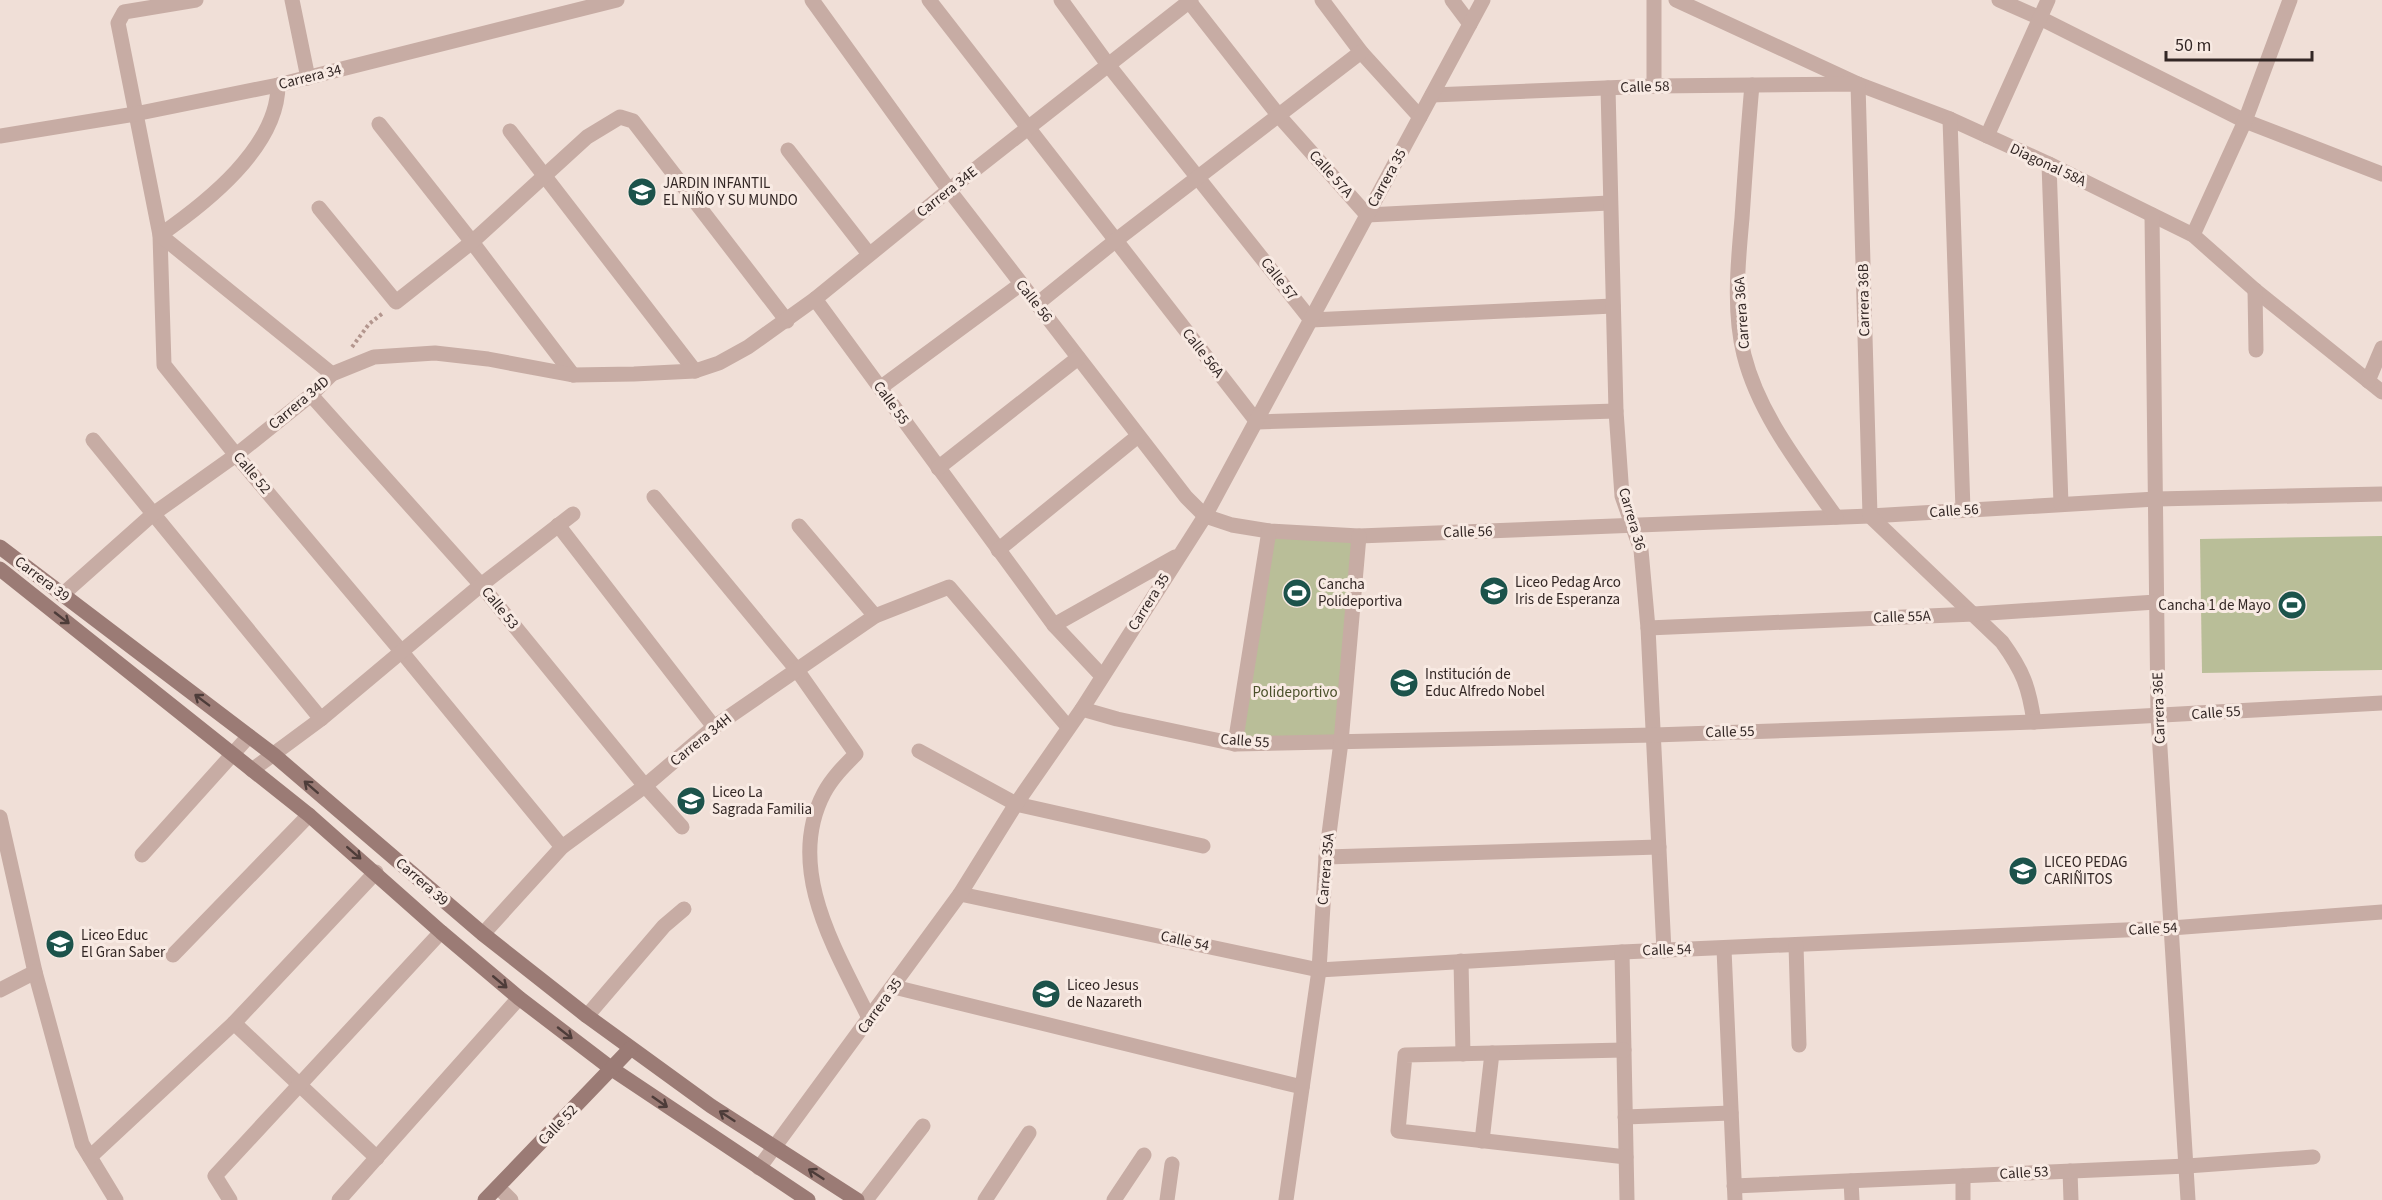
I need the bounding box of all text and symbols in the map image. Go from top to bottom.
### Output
scale bar [2166,24,2312,62]
text: 50 m [2175,33,2211,58]
street label: Carrera 34 [276,59,344,95]
street label: Calle 58 [1620,76,1670,98]
street label: Diagonal 58A [2007,138,2090,192]
street label: Carrera 35 [1362,145,1412,211]
street label: Calle 57A [1304,146,1359,203]
street label: Carrera 34E [912,161,982,222]
place label: JARDIN INFANTIL EL NIÑO Y SU MUNDO [663,173,798,211]
school or university icon: JARDIN INFANTIL EL NIÑO Y SU MUNDO [626,176,658,208]
street label: Calle 57 [1256,253,1302,305]
street label: Carrera 36B [1853,263,1875,337]
street label: Calle 56 [1011,275,1057,327]
street label: Carrera 36A [1729,275,1755,350]
street label: Calle 56A [1177,324,1229,383]
street label: Carrera 34D [264,371,334,435]
street label: Calle 55 [868,377,914,429]
street label: Calle 52 [228,447,276,499]
street label: Carrera 36 [1613,485,1651,553]
street label: Calle 56 [1929,499,1979,523]
street label: Calle 56 [1443,521,1493,543]
street label: Carrera 39 [10,551,74,607]
street label: Carrera 35 [1123,569,1175,635]
place label: Liceo Pedag Arco Iris de Esperanza [1515,572,1621,610]
place label: Cancha Polideportiva [1318,574,1402,612]
school or university icon: Liceo Pedag Arco Iris de Esperanza [1478,575,1510,607]
sports icon: Cancha Polideportiva [1281,577,1313,609]
street label: Calle 53 [476,582,524,634]
sports icon: Cancha 1 de Mayo [2276,589,2308,621]
place label: Cancha 1 de Mayo [2158,595,2271,616]
street label: Calle 55A [1873,605,1932,628]
one-way arrow [54,612,70,625]
place label: Institución de Educ Alfredo Nobel [1425,664,1545,702]
school or university icon: Institución de Educ Alfredo Nobel [1388,667,1420,699]
street label: Carrera 36E [2147,672,2171,744]
park label: Polideportivo [1252,682,1338,703]
one-way arrow [195,694,211,707]
street label: Calle 55 [2191,701,2241,725]
street label: Carrera 34H [666,709,736,771]
street label: Calle 55 [1705,721,1755,743]
street label: Calle 55 [1220,729,1270,753]
one-way arrow [303,780,319,793]
place label: Liceo La Sagrada Familia [712,782,812,820]
school or university icon: Liceo La Sagrada Familia [675,785,707,817]
street label: Carrera 35A [1312,831,1340,906]
one-way arrow [346,846,361,860]
place label: LICEO PEDAG CARIÑITOS [2044,852,2127,890]
street label: Carrera 39 [391,853,453,911]
school or university icon: LICEO PEDAG CARIÑITOS [2007,855,2039,887]
street label: Calle 54 [2128,917,2179,941]
place label: Liceo Educ El Gran Saber [81,925,166,963]
street label: Calle 54 [1159,926,1212,956]
school or university icon: Liceo Educ El Gran Saber [44,928,76,960]
street label: Calle 54 [1642,939,1692,961]
street label: Carrera 35 [853,974,907,1038]
one-way arrow [492,975,508,988]
place label: Liceo Jesus de Nazareth [1067,975,1142,1013]
school or university icon: Liceo Jesus de Nazareth [1030,978,1062,1010]
one-way arrow [557,1027,573,1040]
one-way arrow [651,1096,667,1108]
street label: Calle 52 [533,1100,583,1150]
one-way arrow [719,1110,735,1122]
street label: Calle 53 [1999,1161,2049,1185]
one-way arrow [809,1168,825,1180]

